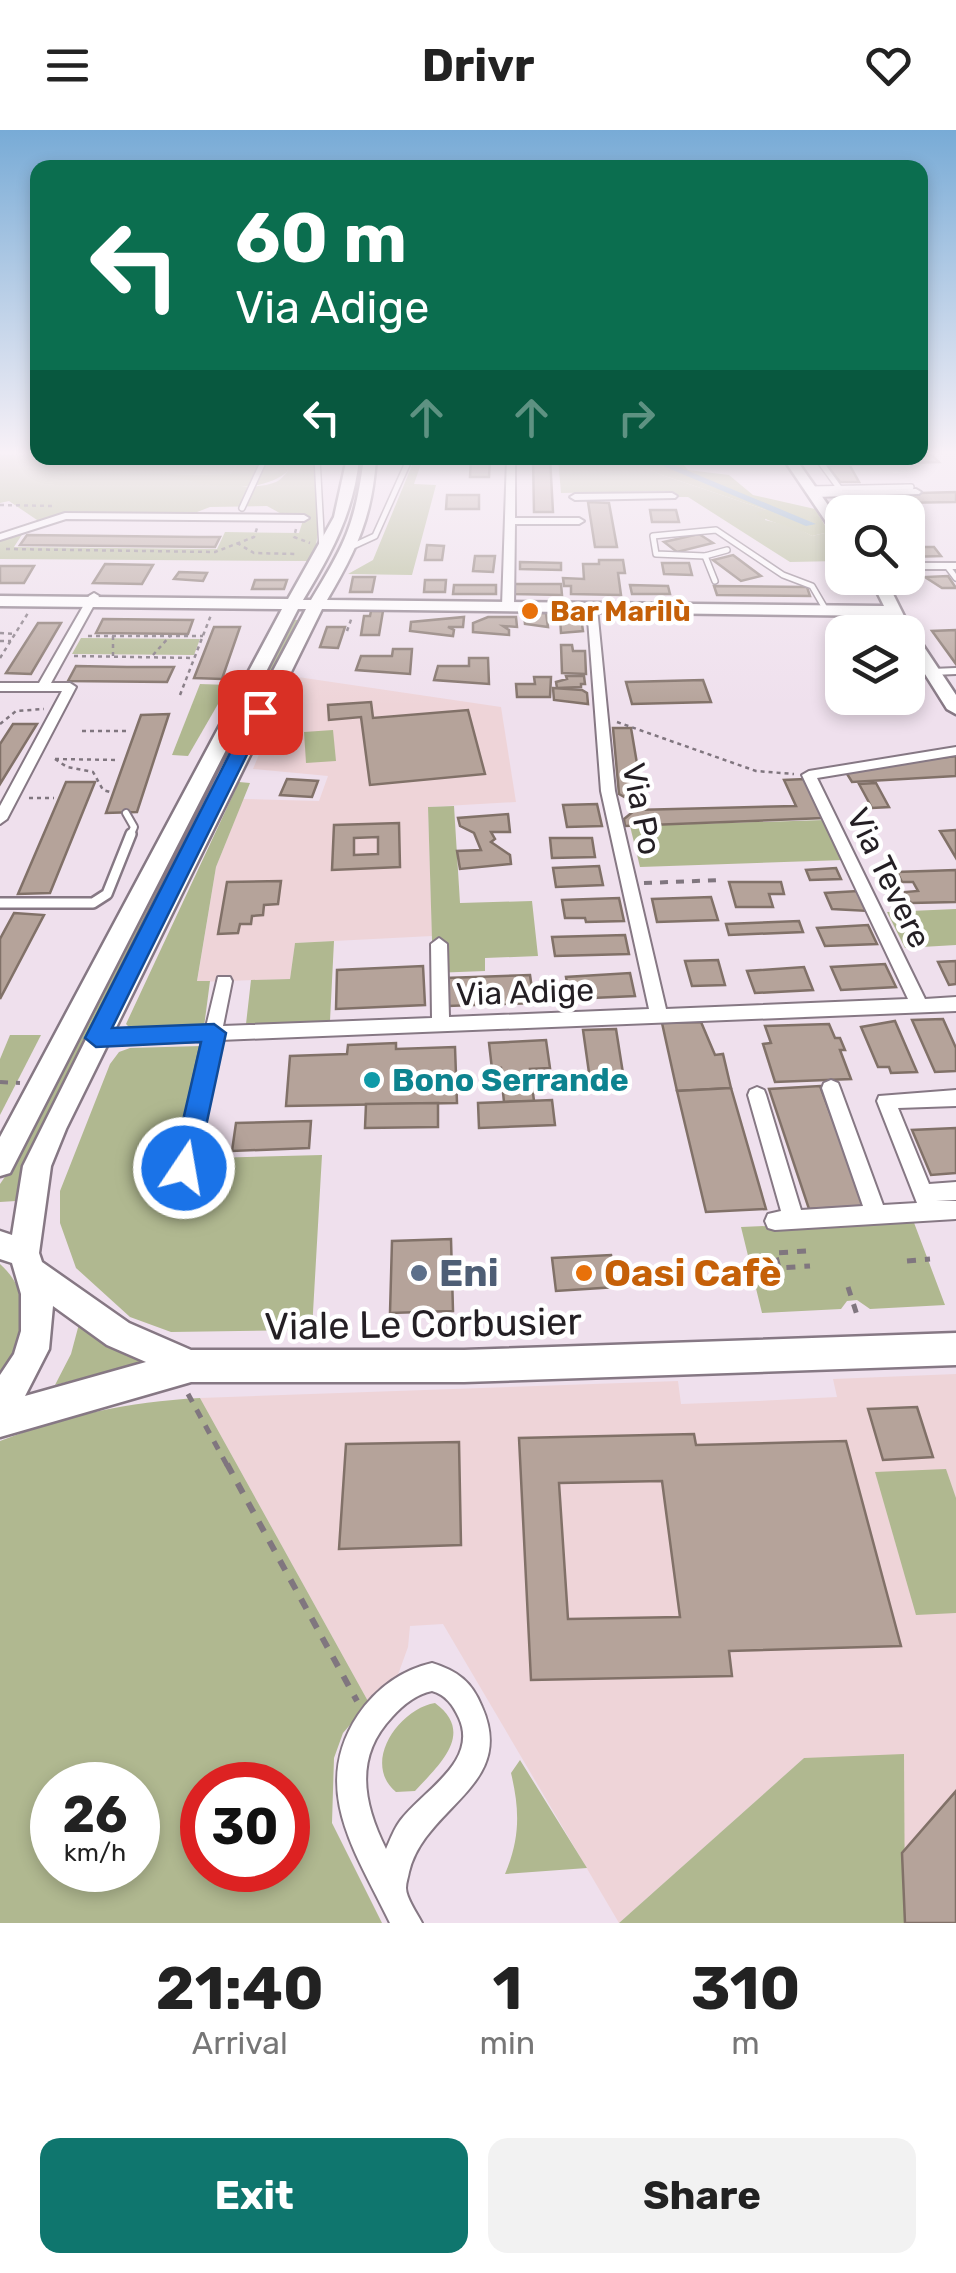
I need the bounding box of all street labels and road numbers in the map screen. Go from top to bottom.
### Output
street label: Via Po [614,760,670,858]
street label: Via Tevere [839,802,939,954]
street label: Via Adige [455,971,595,1013]
street label: Viale Le Corbusier [264,1298,583,1350]

